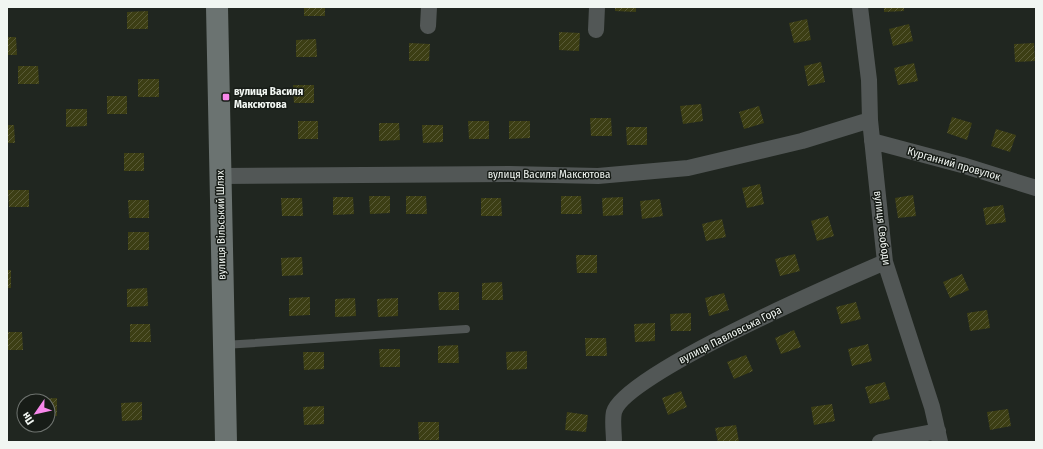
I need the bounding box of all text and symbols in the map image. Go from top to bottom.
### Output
place label: вулиця Василя Максютова [234,85,303,111]
marker: вулиця Василя Максютова [221,92,231,102]
street label: Курганний провулок [906,145,1003,184]
street label: вулиця Василя Максютова [488,168,610,181]
street label: вулиця Вільський Шлях [214,170,228,280]
street label: вулиця Свободи [871,190,893,266]
street label: вулиця Павловська Гора [676,303,784,367]
north arrow [16,393,56,433]
text: Пн [19,409,37,427]

